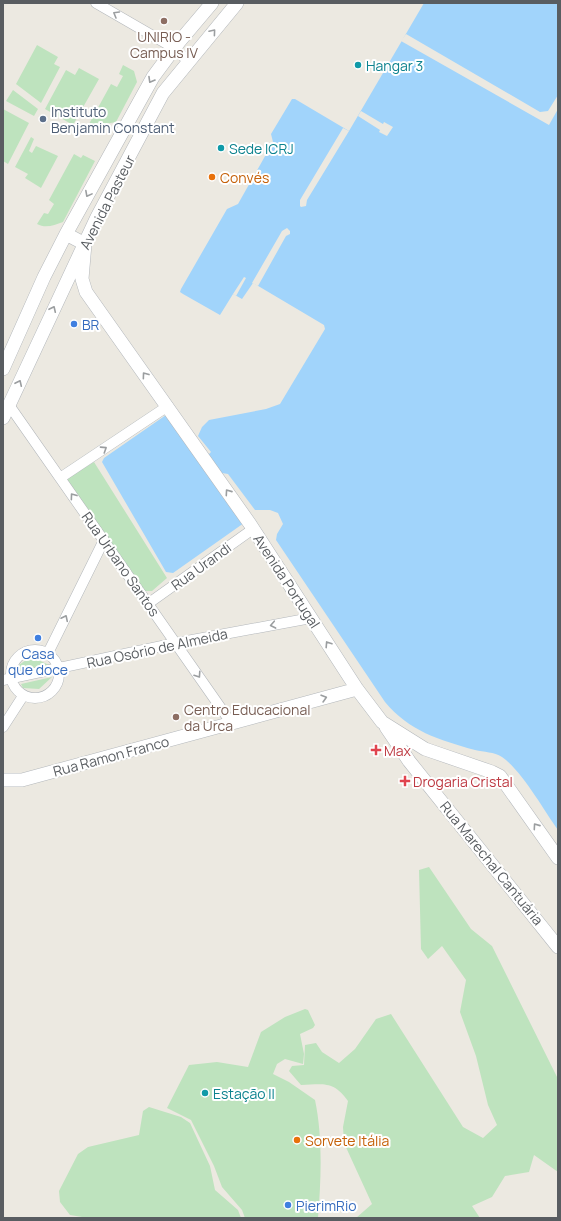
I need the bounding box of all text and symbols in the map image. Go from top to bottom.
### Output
one-way arrow [113,12,120,19]
marker: UNIRIO - Campus IV [159,16,169,26]
place label: UNIRIO - Campus IV [130,27,199,62]
one-way arrow [209,29,216,37]
place label: Hangar 3 [366,56,423,75]
marker: Hangar 3 [353,60,363,70]
one-way arrow [148,76,156,83]
place label: Instituto Benjamin Constant [51,102,175,137]
marker: Instituto Benjamin Constant [38,114,48,124]
place label: Sede ICRJ [229,139,294,158]
marker: Sede ICRJ [216,143,226,153]
street label: Avenida Pasteur [75,151,139,253]
place label: Convés [220,168,269,187]
marker: Convés [207,172,217,182]
one-way arrow [85,189,93,197]
one-way arrow [48,306,56,314]
place label: BR [82,315,100,334]
marker: BR [69,319,79,329]
one-way arrow [143,372,150,379]
one-way arrow [14,379,22,387]
one-way arrow [100,446,107,454]
one-way arrow [226,490,233,497]
one-way arrow [71,494,78,501]
street label: Rua Urbano Santos [78,508,164,620]
street label: Avenida Portugal [249,530,325,632]
street label: Rua Urandi [167,538,235,594]
one-way arrow [61,615,68,623]
one-way arrow [270,620,276,628]
street label: Rua Osório de Almeida [85,624,229,672]
marker: Casa que doce [33,633,43,643]
one-way arrow [325,641,333,648]
place label: Casa que doce [8,644,68,679]
one-way arrow [193,671,201,678]
one-way arrow [320,694,327,703]
place label: Centro Educacional da Urca [184,700,310,735]
marker: Centro Educacional da Urca [171,712,181,722]
street label: Rua Ramon Franco [51,731,171,781]
place label: Max [384,741,412,760]
marker: Max [371,745,381,755]
place label: Drogaria Cristal [413,772,513,791]
marker: Drogaria Cristal [400,776,410,786]
street label: Rua Marechal Cantuária [436,797,548,929]
one-way arrow [533,824,540,831]
place label: Estação II [213,1084,275,1103]
marker: Estação II [200,1088,210,1098]
place label: Sorvete Itália [305,1131,389,1150]
marker: Sorvete Itália [292,1135,302,1145]
place label: PierimRio [296,1196,356,1215]
marker: PierimRio [283,1200,293,1210]

